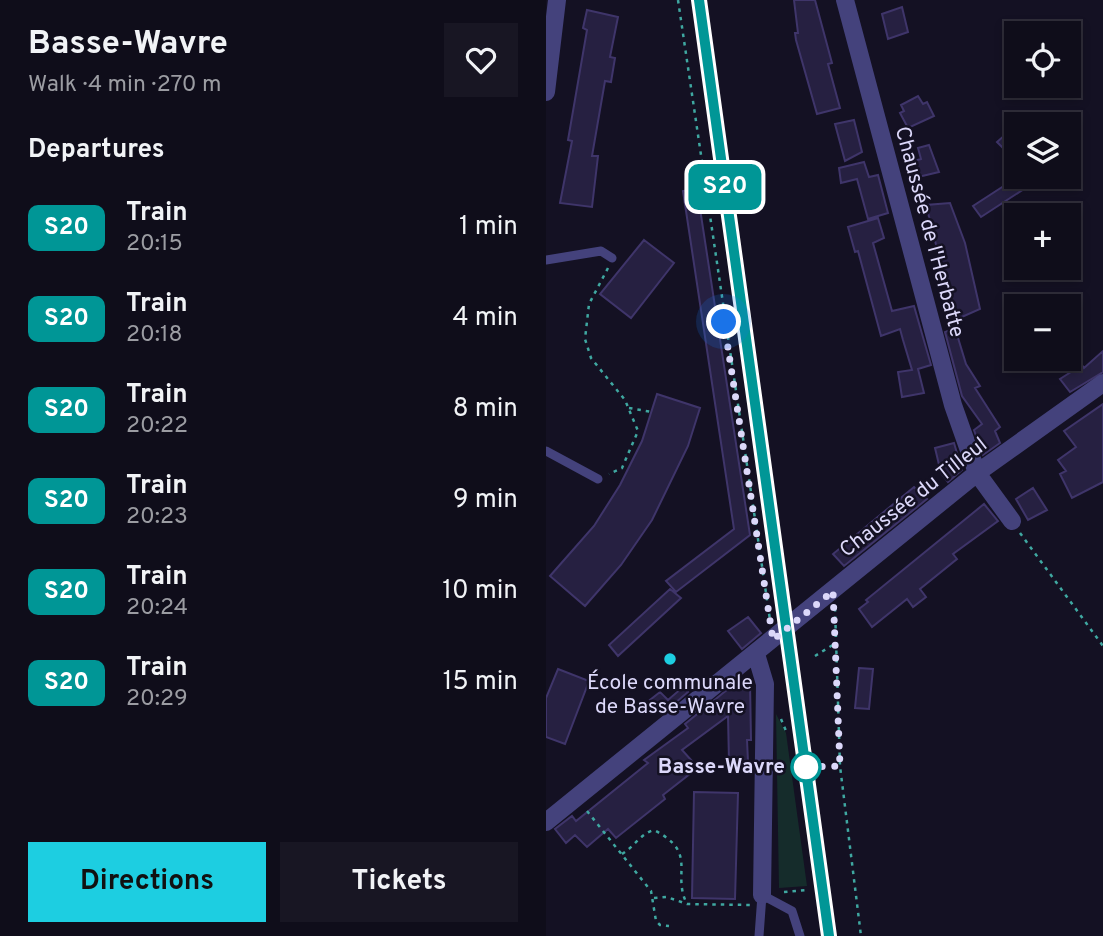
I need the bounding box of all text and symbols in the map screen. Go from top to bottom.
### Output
map controls [1004,21,1081,371]
button: locate [1004,21,1081,98]
button: heart [444,23,518,97]
text: Basse-Wavre [28,24,228,66]
text: Walk · 4 min · 270 m [28,71,221,100]
button: layers [1004,112,1081,189]
street label: Chaussée de l'Herbatte [888,124,970,340]
text: Departures [28,134,165,167]
line badge: S20 [685,164,765,210]
text: S20 [702,172,748,202]
text: Train [126,197,188,230]
button: + [1004,203,1081,280]
text: 1 min [459,211,518,244]
text: S20 [44,213,89,243]
text: 20:15 [126,230,183,259]
text: Train [126,288,188,321]
button: − [1004,294,1081,371]
text: 4 min [452,302,518,335]
text: S20 [44,304,89,334]
your location [706,304,741,339]
text: 20:18 [126,321,183,350]
text: Train [126,379,188,412]
text: 8 min [453,393,518,426]
text: S20 [44,395,89,425]
text: 20:22 [126,412,188,441]
street label: Chaussée du Tilleul [835,432,993,564]
text: Train [126,470,188,503]
text: 9 min [453,484,518,517]
text: S20 [44,486,89,516]
text: 20:23 [126,503,188,532]
text: Train [126,561,188,594]
text: 10 min [442,575,518,608]
text: S20 [44,577,89,607]
text: 20:24 [126,594,188,623]
marker: École communale de Basse-Wavre [662,651,678,667]
text: Train [126,652,188,685]
text: 15 min [443,666,518,699]
text: S20 [44,668,89,698]
place label: École communale de Basse-Wavre [587,669,753,721]
text: 20:29 [126,685,188,714]
marker: Basse-Wavre [791,752,821,782]
place label: Basse-Wavre [658,754,785,781]
button: Directions [28,842,266,922]
button: Tickets [280,842,518,922]

